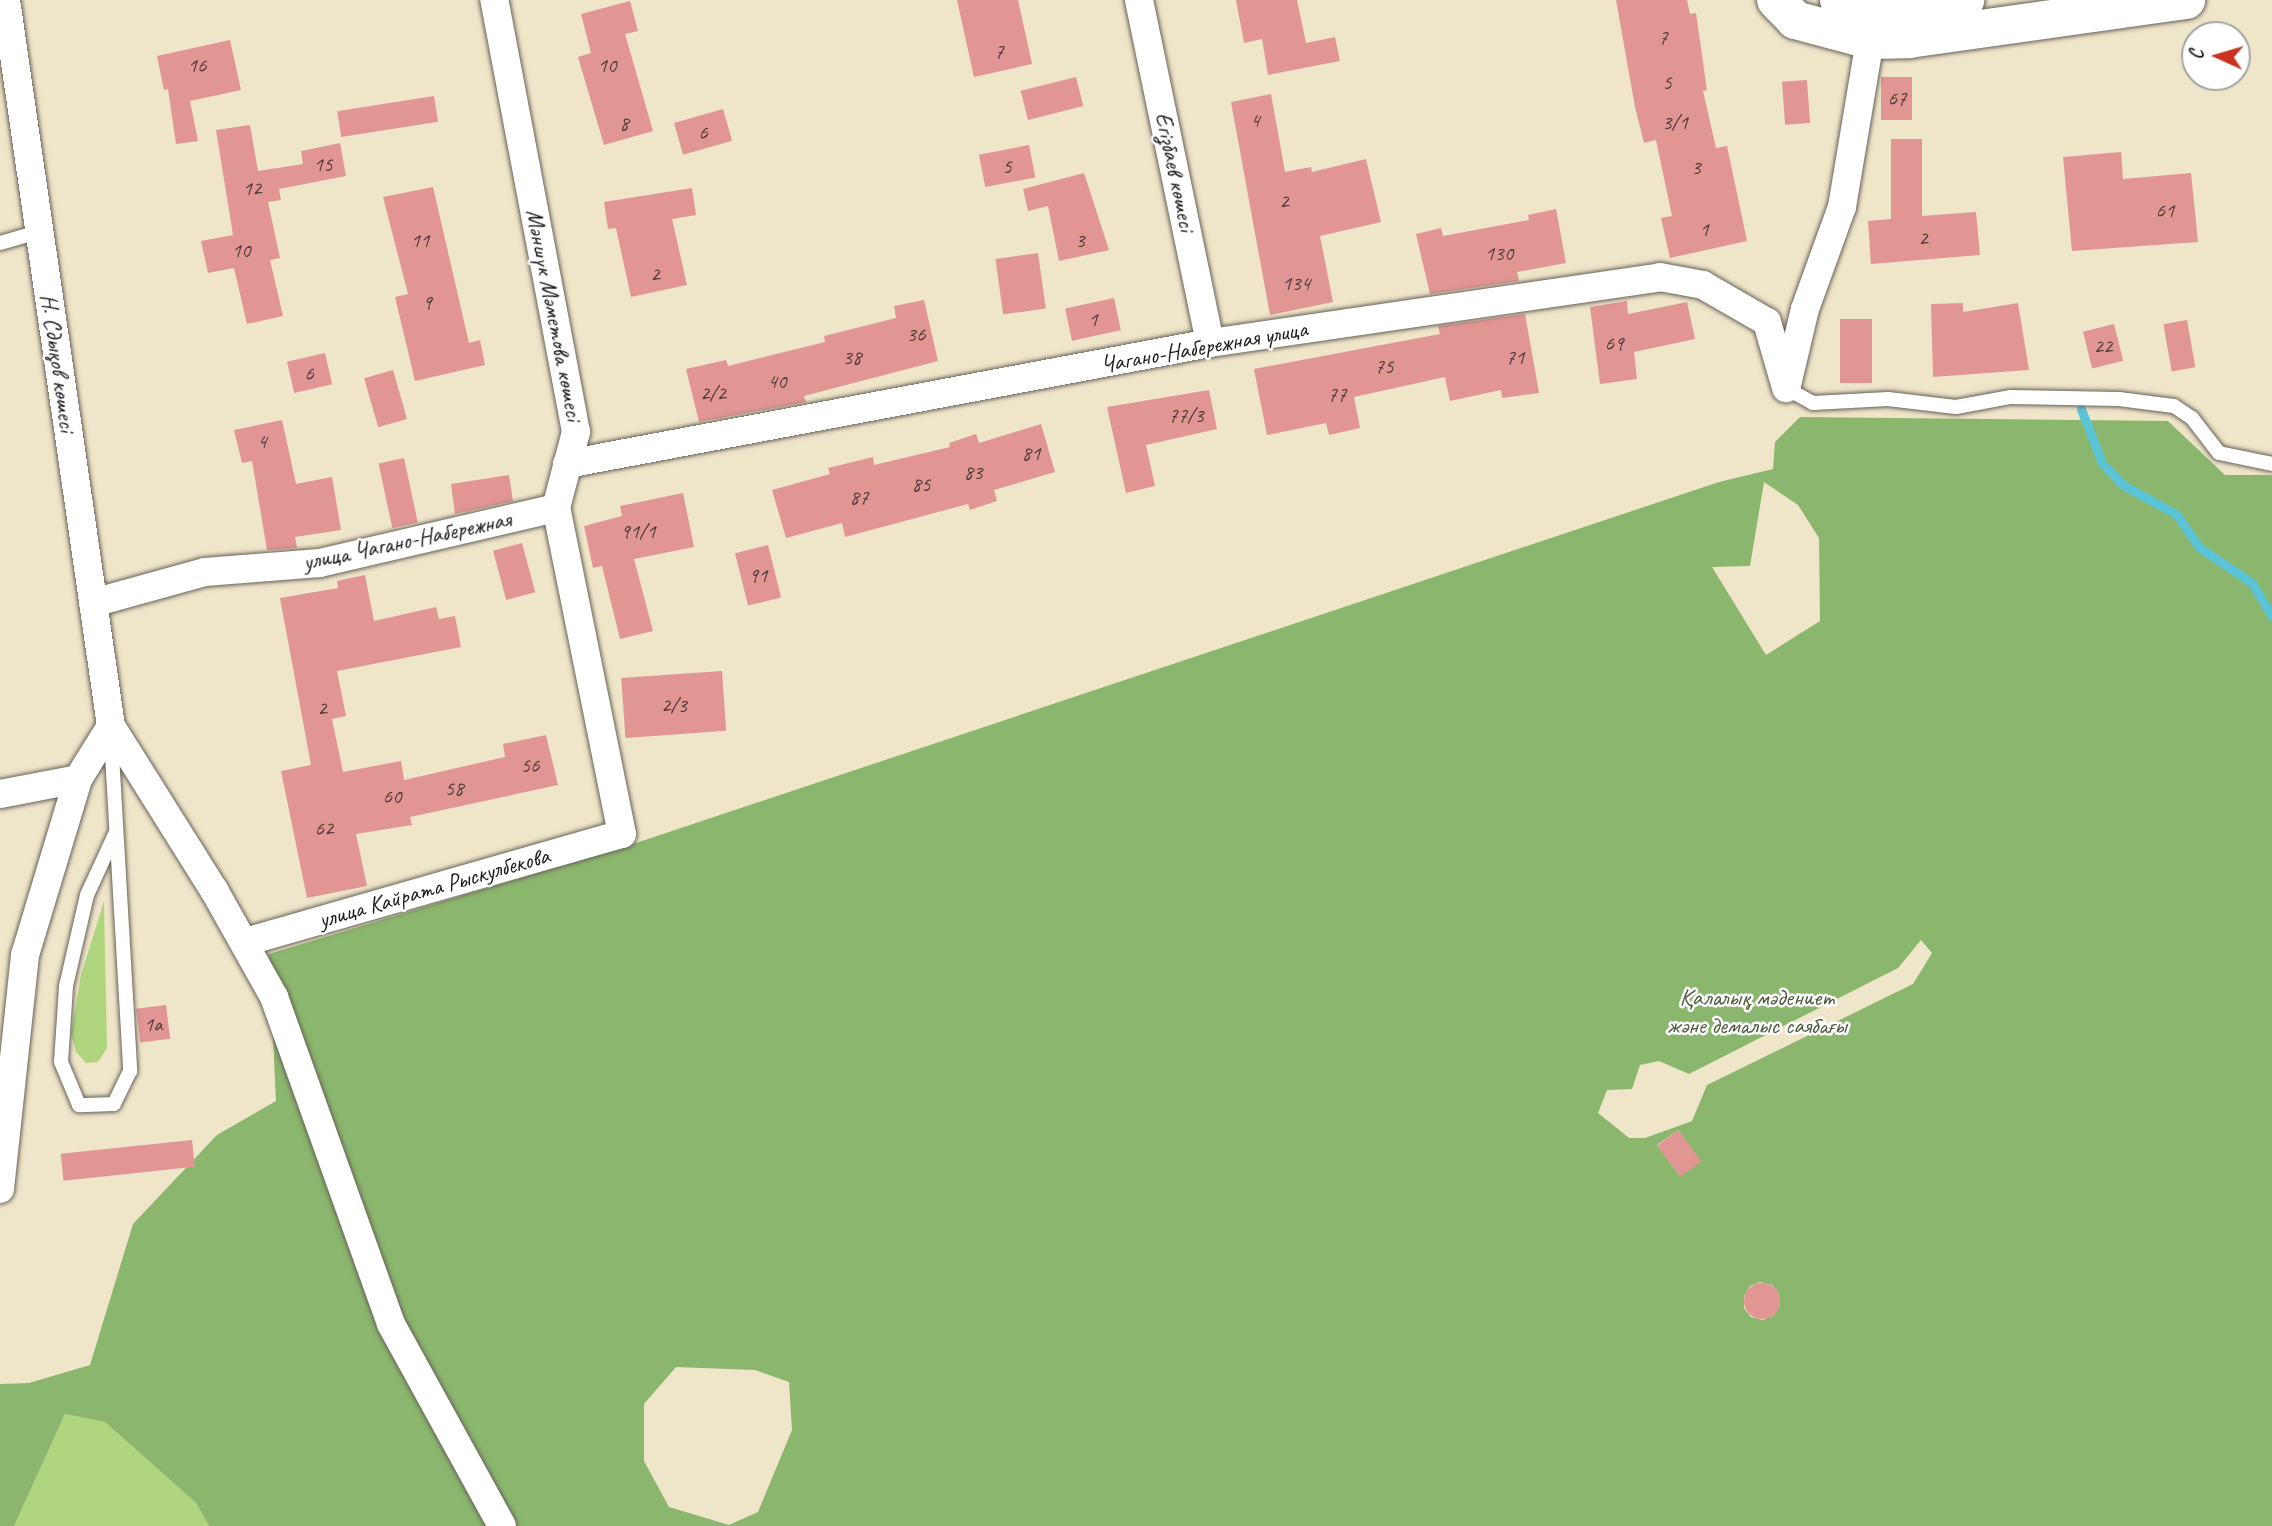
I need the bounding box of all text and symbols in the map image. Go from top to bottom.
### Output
north arrow [2181,21,2251,91]
house number: 7 [1658,24,1668,50]
house number: 7 [994,38,1004,64]
text: С [2185,49,2209,60]
house number: 16 [188,52,206,78]
house number: 10 [598,52,616,78]
house number: 5 [1662,69,1672,95]
house number: 67 [1888,85,1906,111]
house number: 4 [1250,107,1260,133]
house number: 3/1 [1662,109,1688,135]
house number: 8 [619,110,629,136]
street label: Егізбаев көшесі [1148,110,1202,234]
house number: 6 [698,119,708,145]
house number: 15 [314,151,332,177]
house number: 5 [1002,153,1012,179]
house number: 3 [1691,154,1701,180]
house number: 12 [243,175,261,201]
house number: 2 [1279,188,1289,214]
house number: 61 [2156,197,2174,223]
street label: Мәншүк Мәметова көшесі [519,207,589,423]
house number: 1 [1699,216,1709,242]
house number: 2 [1918,225,1928,251]
house number: 11 [411,227,429,253]
house number: 3 [1075,227,1085,253]
house number: 10 [232,237,250,263]
house number: 130 [1485,240,1513,266]
house number: 2 [650,261,660,287]
house number: 134 [1282,270,1310,296]
house number: 9 [422,289,432,315]
street label: Н. Сдықов көшесі [34,292,82,434]
house number: 1 [1088,306,1098,332]
street label: Чагано-Набережная улица [1097,314,1311,380]
house number: 36 [907,321,925,347]
house number: 69 [1605,330,1623,356]
house number: 22 [2094,333,2112,359]
house number: 38 [843,344,861,370]
house number: 71 [1506,344,1524,370]
house number: 75 [1375,353,1393,379]
house number: 6 [304,360,314,386]
house number: 40 [768,368,786,394]
house number: 2/2 [700,380,726,406]
house number: 77 [1328,381,1346,407]
house number: 77/3 [1168,402,1204,428]
house number: 4 [257,428,267,454]
house number: 81 [1022,440,1040,466]
house number: 83 [964,459,982,485]
house number: 85 [912,471,930,497]
house number: 87 [850,484,868,510]
street label: улица Чагано-Набережная [300,505,514,577]
house number: 91/1 [620,518,656,544]
house number: 91 [749,562,767,588]
house number: 2/3 [661,692,687,718]
house number: 2 [317,695,327,721]
house number: 56 [521,752,539,778]
house number: 58 [445,775,463,801]
house number: 60 [383,783,401,809]
house number: 62 [315,815,333,841]
street label: улица Кайрата Рыскулбекова [315,841,553,935]
park label: Қалалық мәдениет және демалыс саябағы [1667,984,1847,1040]
house number: 1а [144,1011,162,1037]

